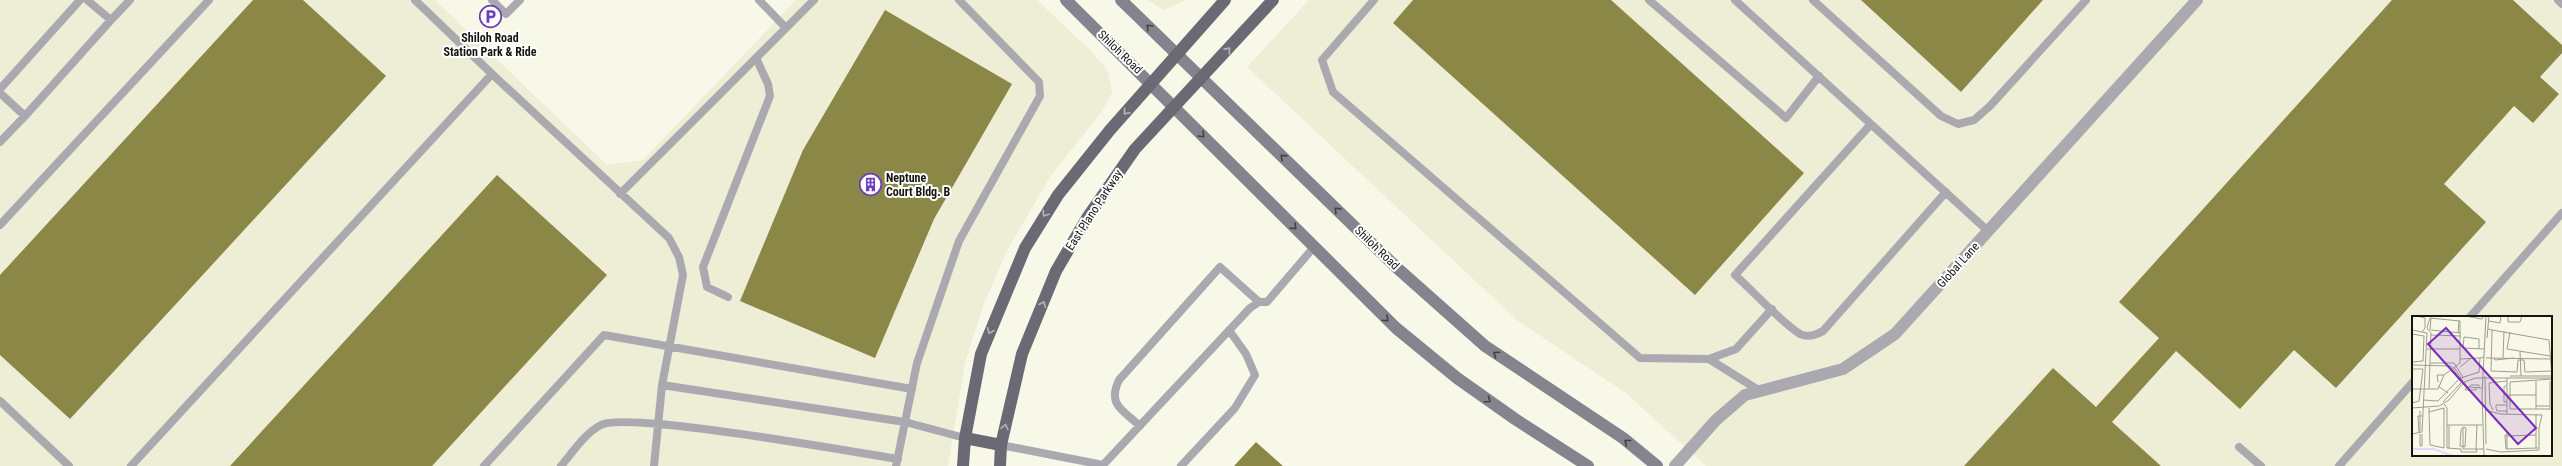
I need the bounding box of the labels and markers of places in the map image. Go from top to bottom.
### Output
parking icon: Shiloh Road Station Park & Ride [477,4,503,30]
place label: Shiloh Road Station Park & Ride [443,31,537,59]
place label: Neptune Court Bldg. B [886,171,950,199]
building icon: Neptune Court Bldg. B [858,172,884,198]

